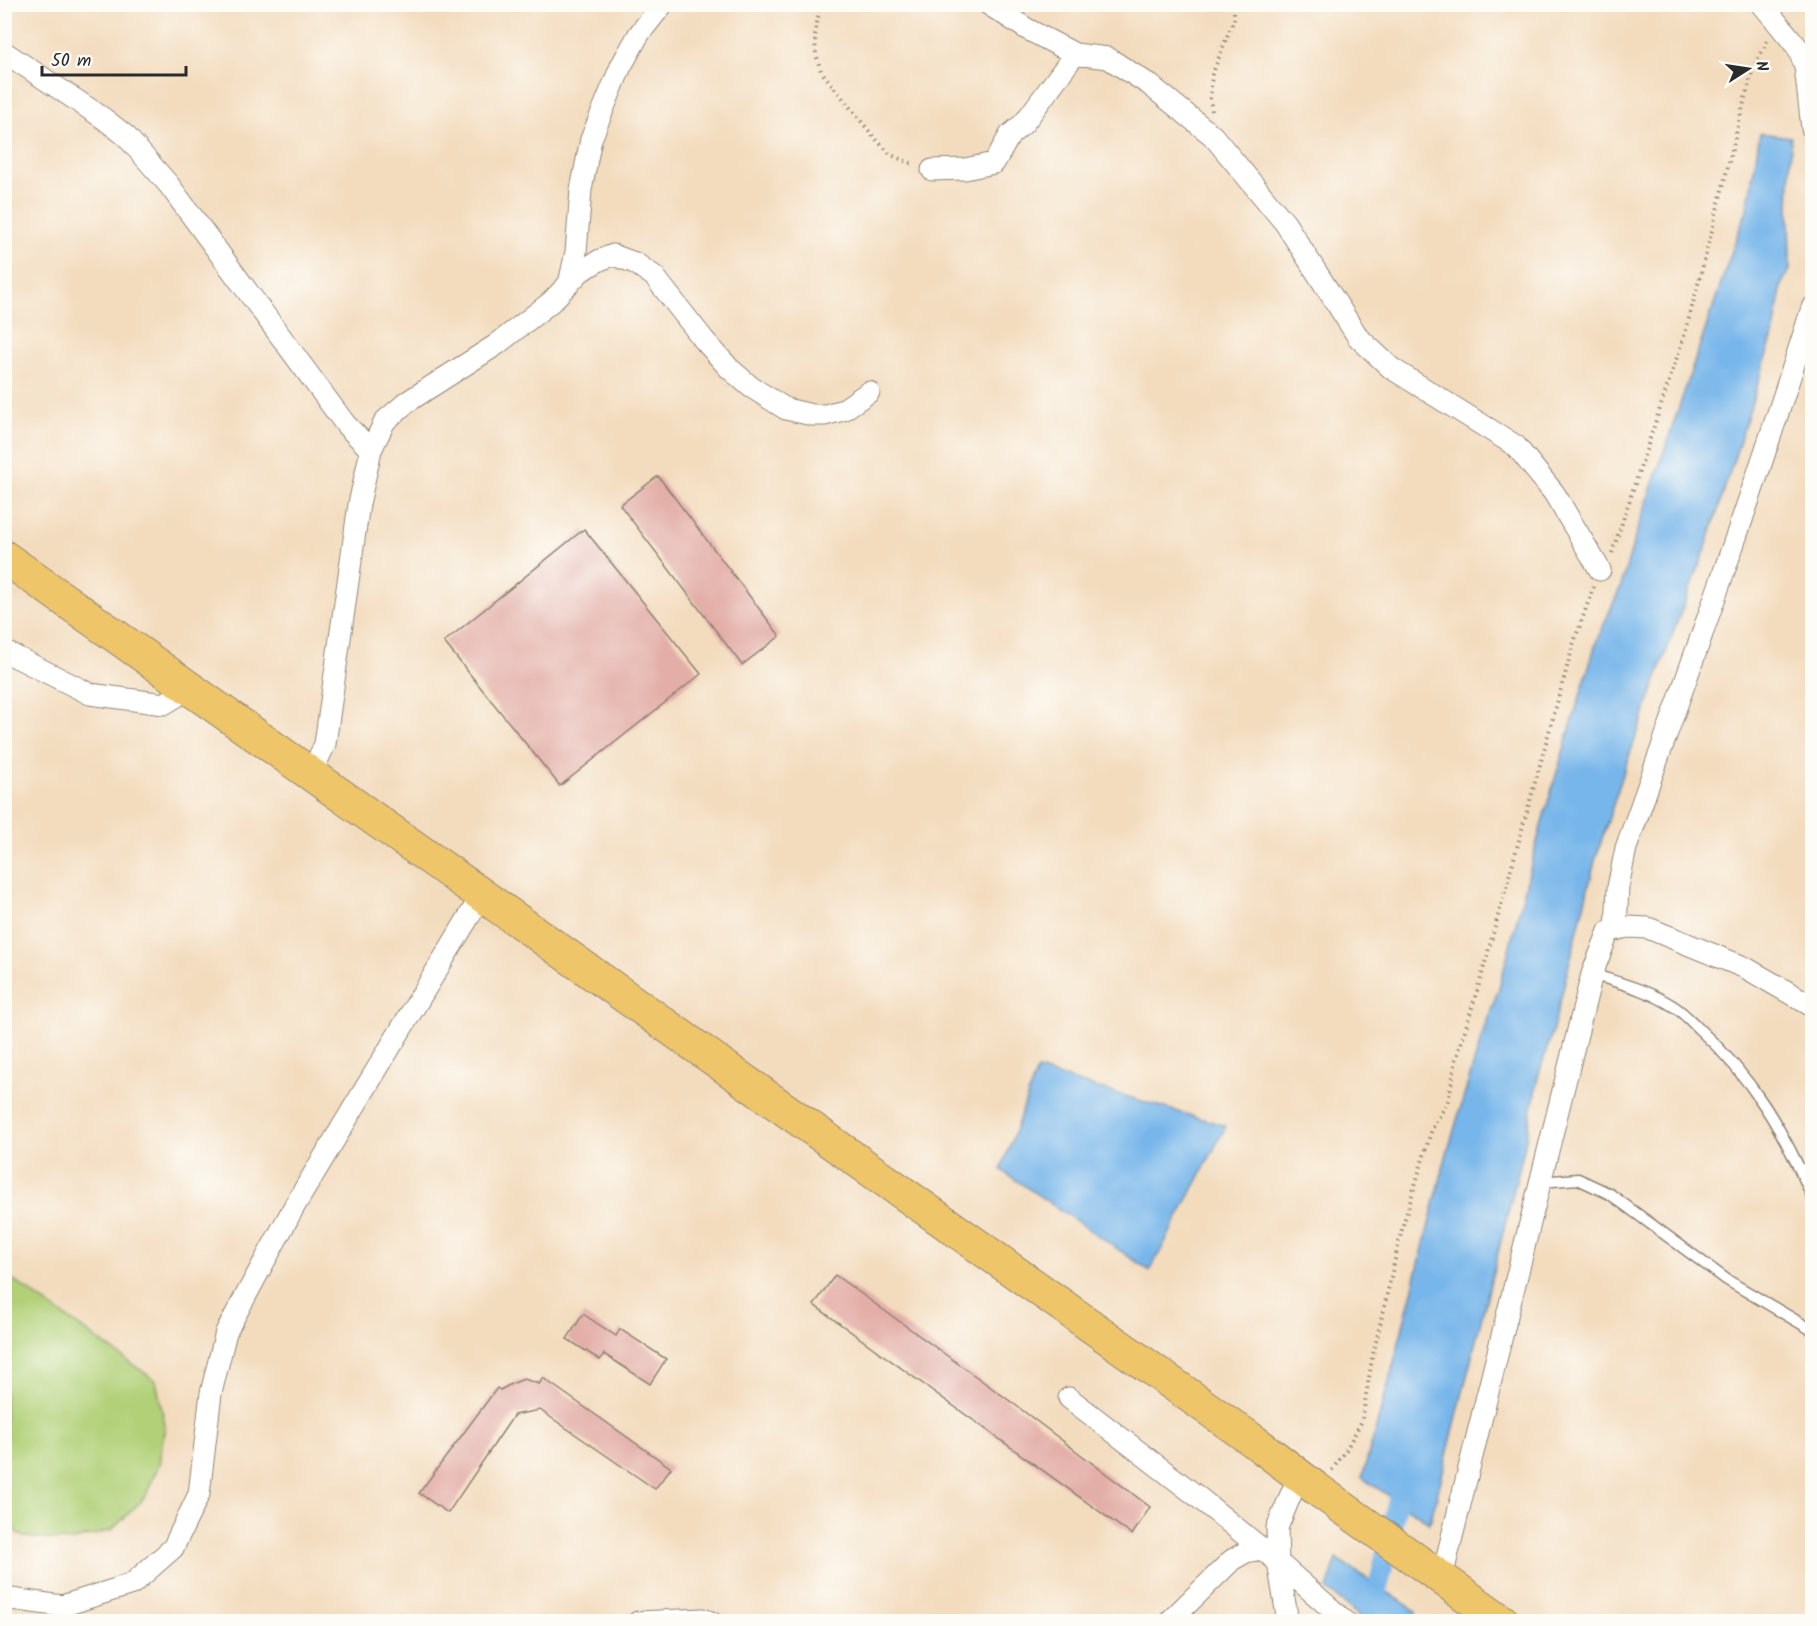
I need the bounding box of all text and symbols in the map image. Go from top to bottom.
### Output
scale bar [42,39,186,77]
north arrow [1718,39,1778,99]
text: 50 m [51,47,91,76]
text: N [1748,59,1774,74]

